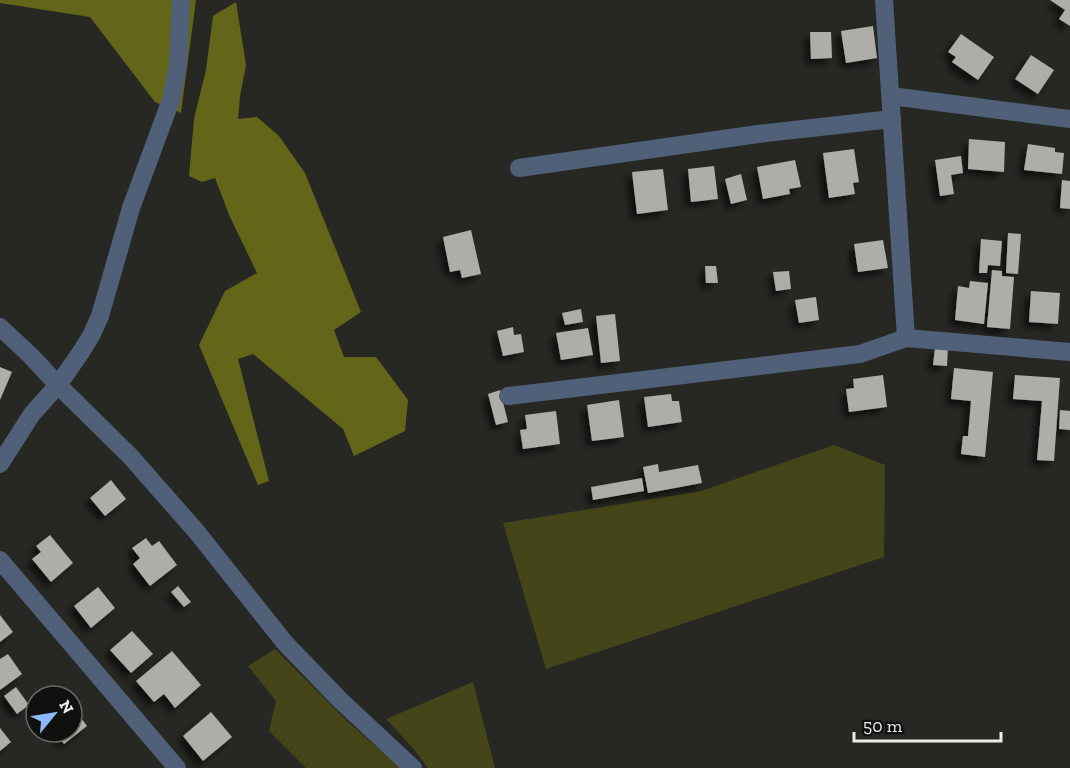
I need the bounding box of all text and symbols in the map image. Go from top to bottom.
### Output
north arrow [24,684,84,744]
text: N [55,697,78,717]
scale bar [854,705,1001,743]
text: 50 m [863,715,903,737]

